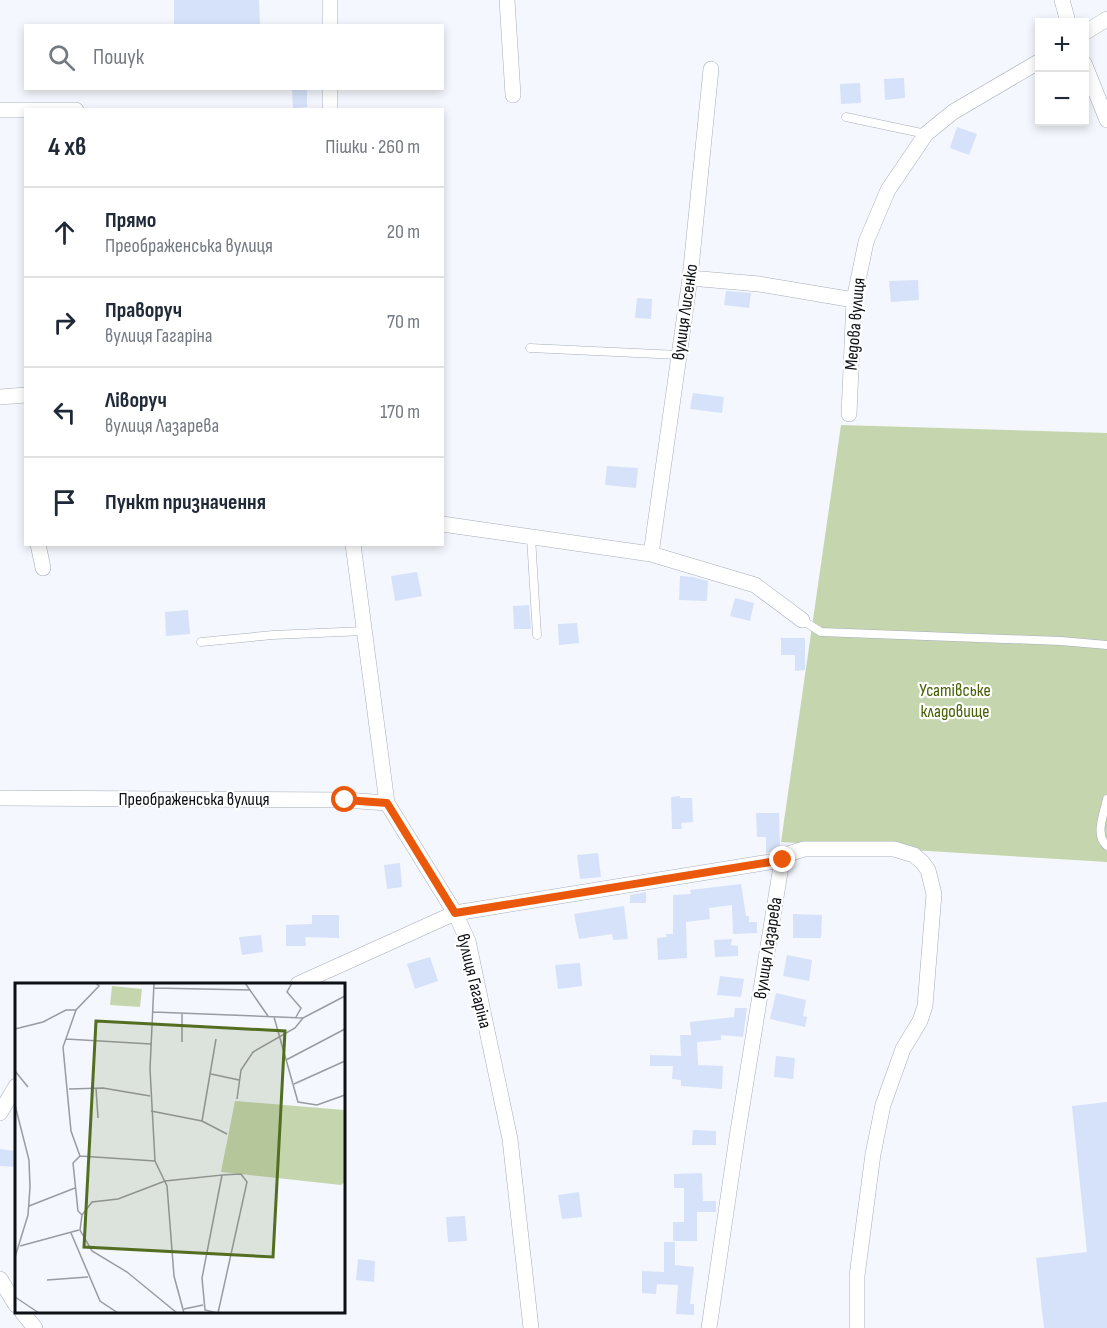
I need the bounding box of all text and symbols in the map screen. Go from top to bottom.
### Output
map controls [1035,18,1089,126]
button: + [1035,18,1089,72]
search box [24,24,444,90]
icon: search [45,41,78,74]
text: Пошук [93,44,144,71]
button: − [1035,72,1089,126]
text: 4 хв [48,132,86,163]
text: Пішки · 260 m [325,135,420,159]
text: Прямо [105,207,156,234]
icon: ahead [48,216,81,249]
text: 20 m [387,220,420,244]
text: Преображенська вулиця [105,234,273,258]
street label: вулиця Лисенко [668,263,702,361]
street label: Медова вулиця [840,277,870,371]
text: Праворуч [105,297,182,324]
icon: right [48,306,81,339]
text: 70 m [387,310,420,334]
text: вулиця Гагаріна [105,324,212,348]
text: Ліворуч [105,387,167,414]
icon: left [48,396,81,429]
text: 170 m [380,400,420,424]
text: вулиця Лазарева [105,414,219,438]
icon: arrive [48,486,81,519]
text: Пункт призначення [105,489,266,516]
park label: Усатівське кладовище [919,680,991,722]
route start [331,786,357,812]
street label: Преображенська вулиця [118,789,270,810]
route end [769,846,795,872]
street label: вулиця Лазарева [750,895,786,1000]
street label: вулиця Гагаріна [452,932,496,1031]
inset map [15,983,345,1313]

